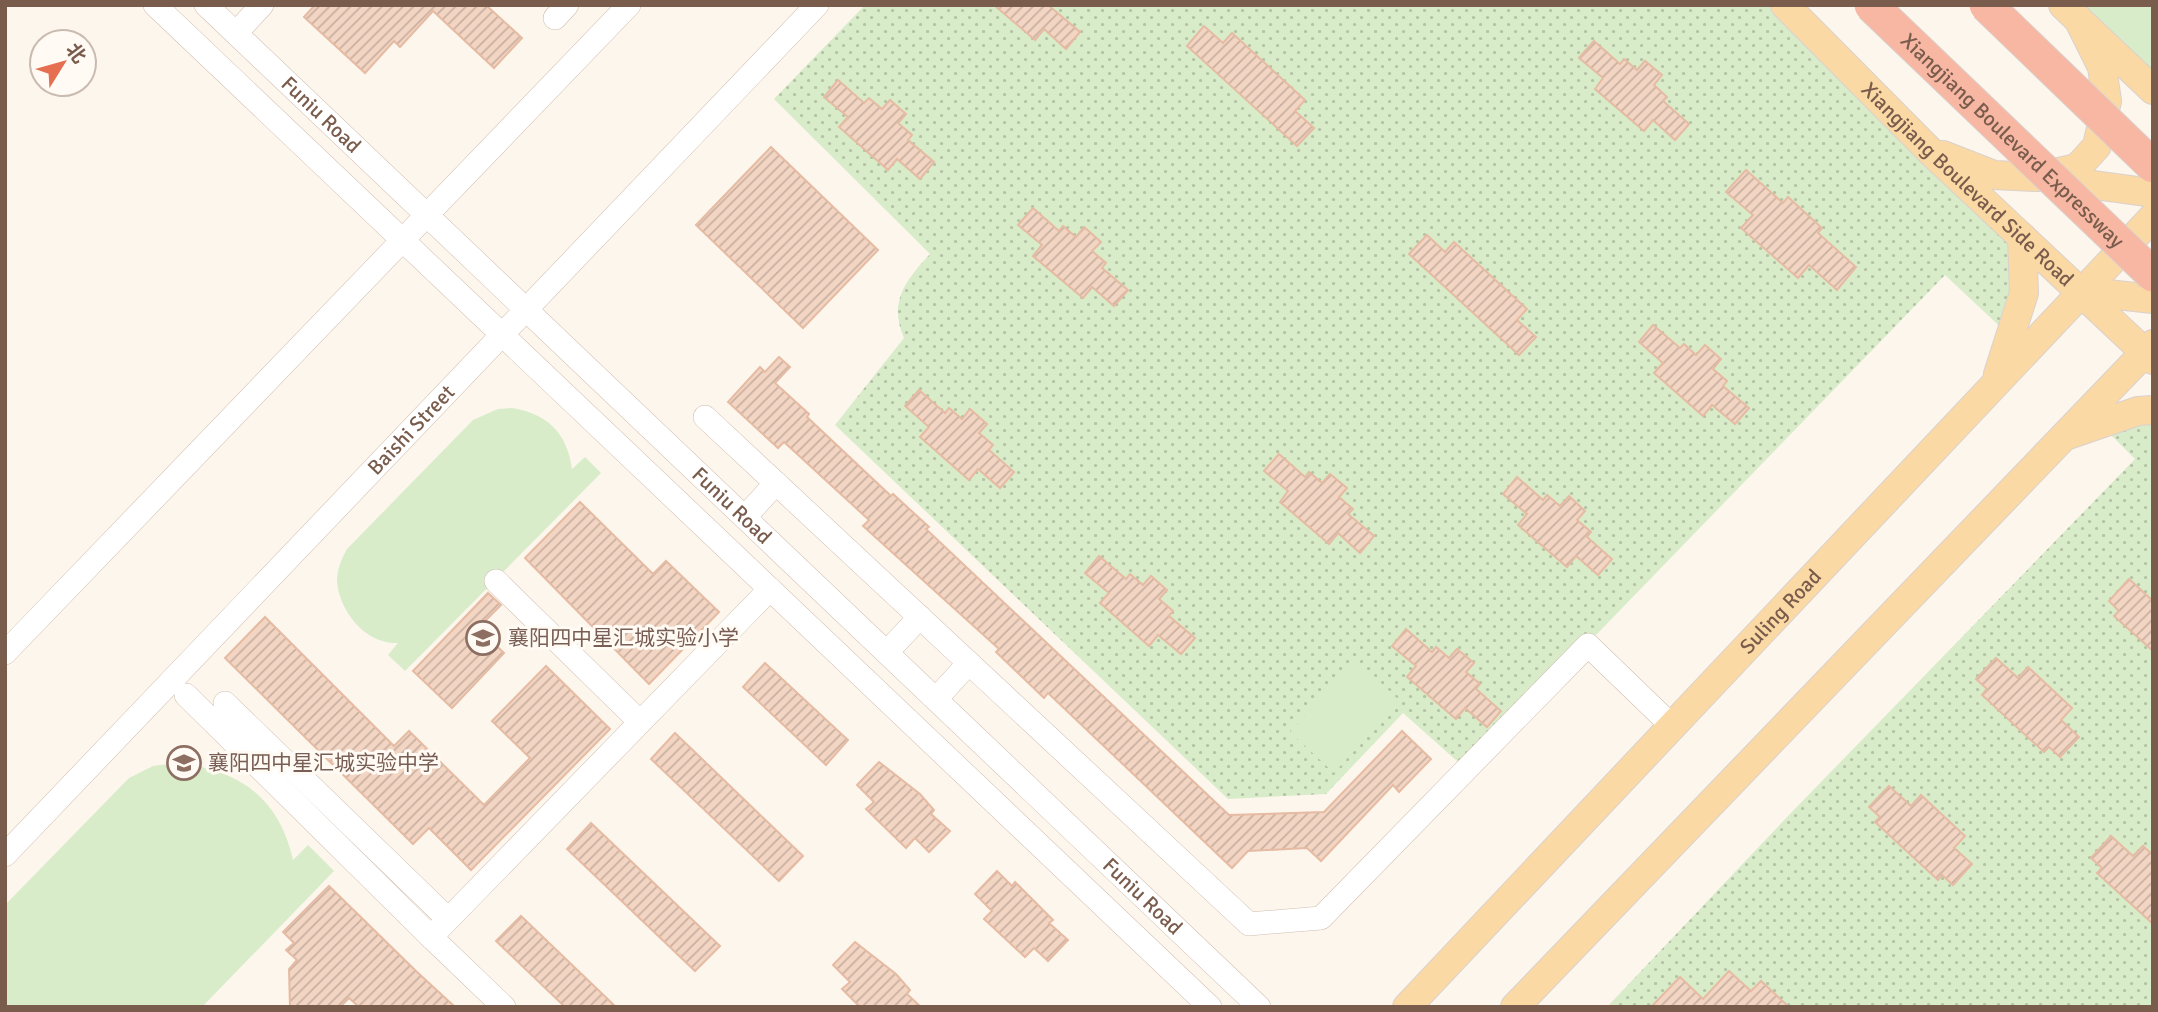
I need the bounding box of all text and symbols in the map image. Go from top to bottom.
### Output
north arrow [28,28,98,98]
street label: Xiangjiang Boulevard Expressway [1895,28,2130,254]
text: 北 [60,39,91,68]
street label: Funiu Road [276,71,366,159]
street label: Xiangjiang Boulevard Side Road [1856,77,2079,292]
street label: Baishi Street [362,379,460,480]
street label: Funiu Road [687,462,777,549]
street label: Suling Road [1734,564,1827,659]
school or university icon: 襄阳四中星汇城实验小学 [464,619,502,657]
place label: 襄阳四中星汇城实验小学 [508,625,739,651]
school or university icon: 襄阳四中星汇城实验中学 [165,744,203,782]
place label: 襄阳四中星汇城实验中学 [208,750,439,776]
street label: Funiu Road [1097,852,1188,940]

